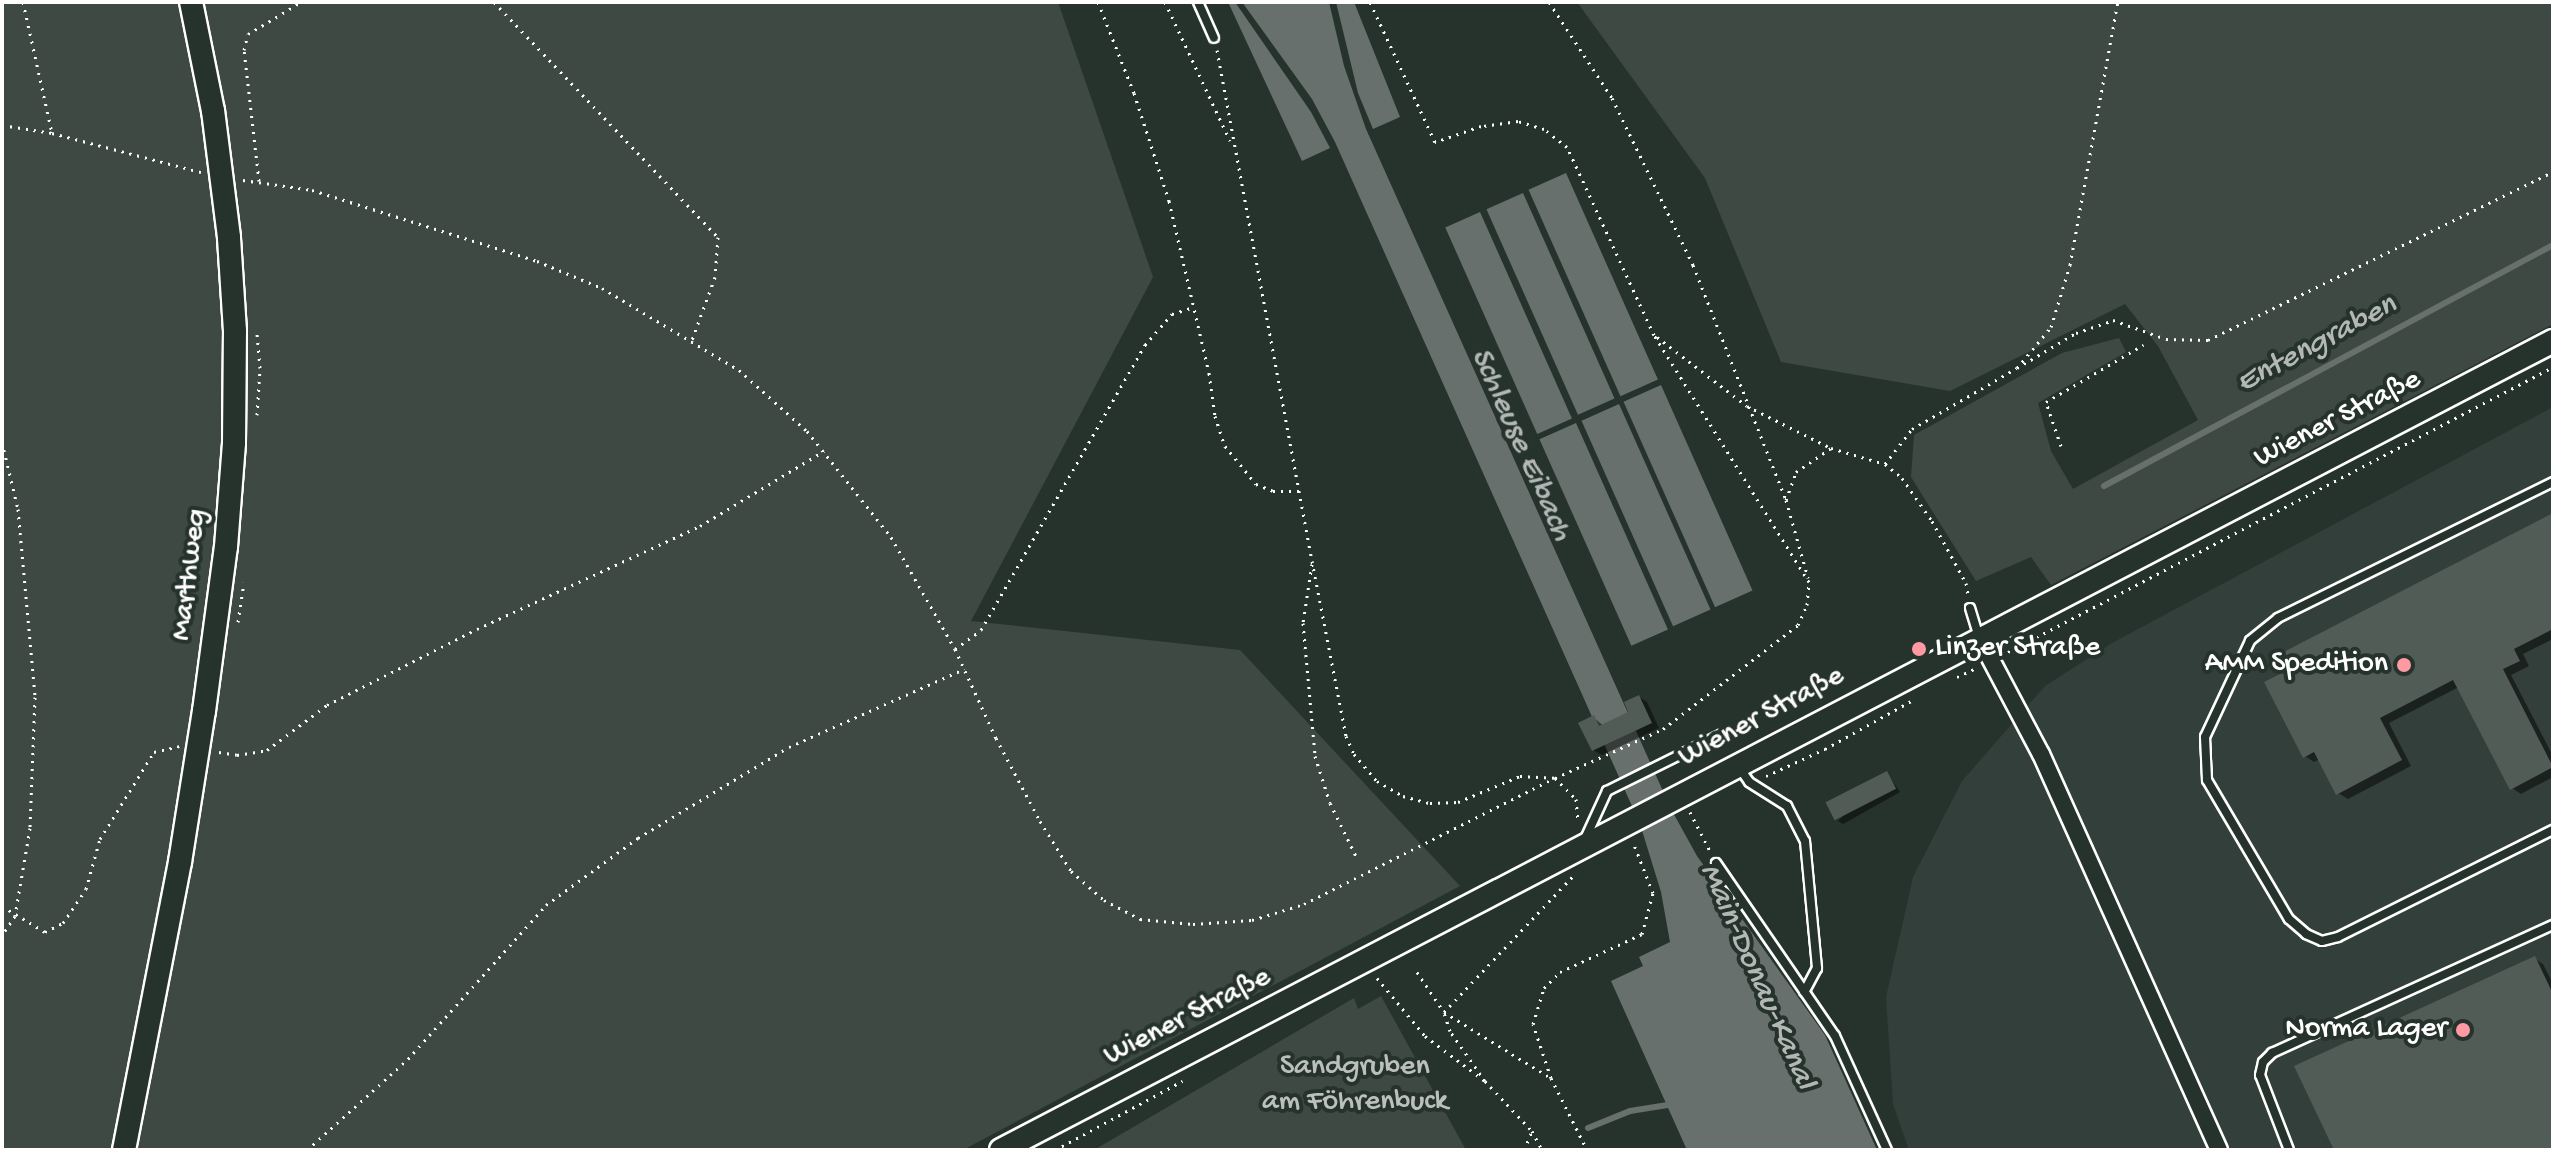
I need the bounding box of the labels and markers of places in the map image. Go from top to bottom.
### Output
place label: Linzer Straße [1935,631,2100,667]
marker: Linzer Straße [1910,640,1928,658]
place label: AMM Spedition [2205,647,2388,683]
marker: AMM Spedition [2395,656,2413,674]
place label: Norma Lager [2285,1012,2447,1048]
marker: Norma Lager [2454,1021,2472,1039]

